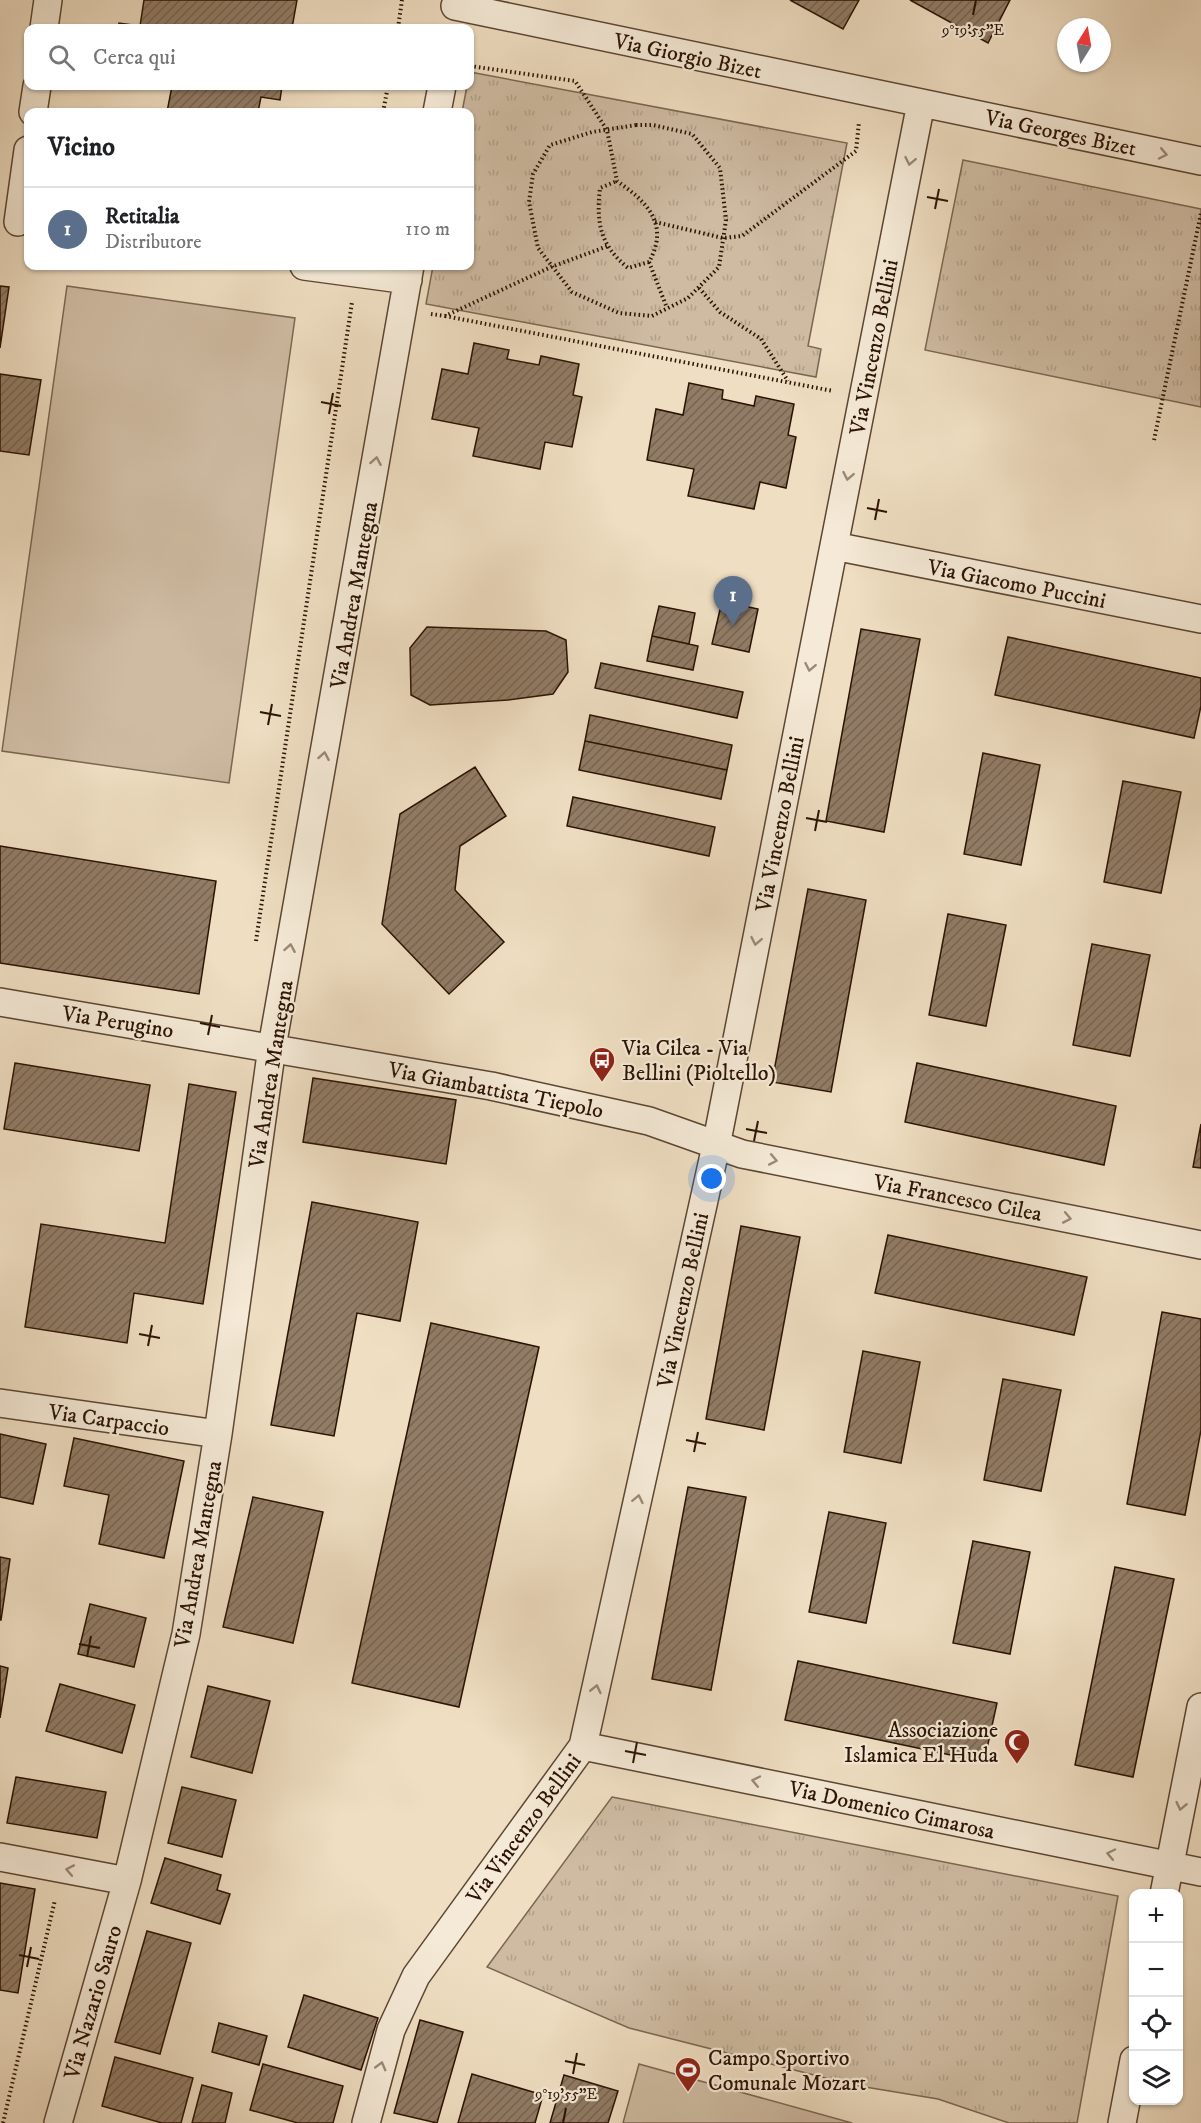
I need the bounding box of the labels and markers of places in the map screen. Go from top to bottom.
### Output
pin: 1 [714,576,752,626]
place label: Via Cilea - Via Bellini (Pioltello) [621,1035,776,1087]
bus stop icon: Via Cilea - Via Bellini (Pioltello) [587,1045,617,1083]
place label: Associazione Islamica El Huda [844,1717,999,1769]
mosque icon: Associazione Islamica El Huda [1002,1727,1032,1765]
place label: Campo Sportivo Comunale Mozart [708,2045,866,2097]
sports icon: Campo Sportivo Comunale Mozart [673,2055,703,2093]

